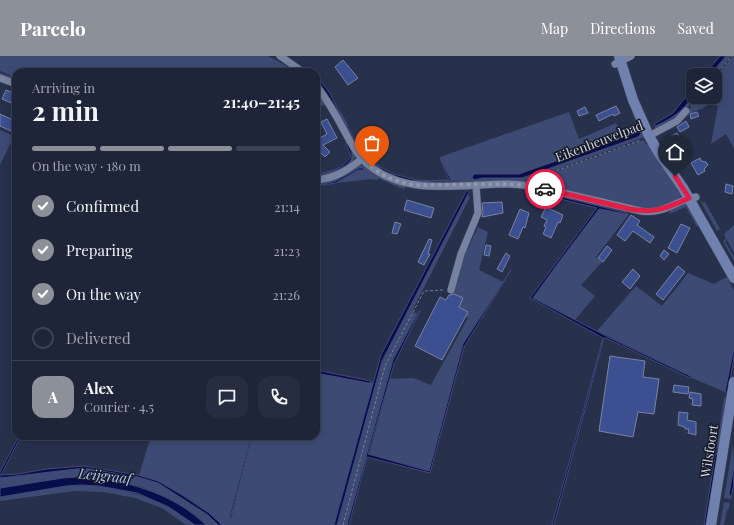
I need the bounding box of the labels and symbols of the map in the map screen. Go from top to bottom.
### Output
street label: Eikenheuvelpad [552,116,646,165]
pin [355,126,389,167]
pin [658,135,692,176]
courier [525,169,565,209]
street label: Wilsfoort [696,423,721,480]
water label: Leijgraaf [77,463,135,488]

